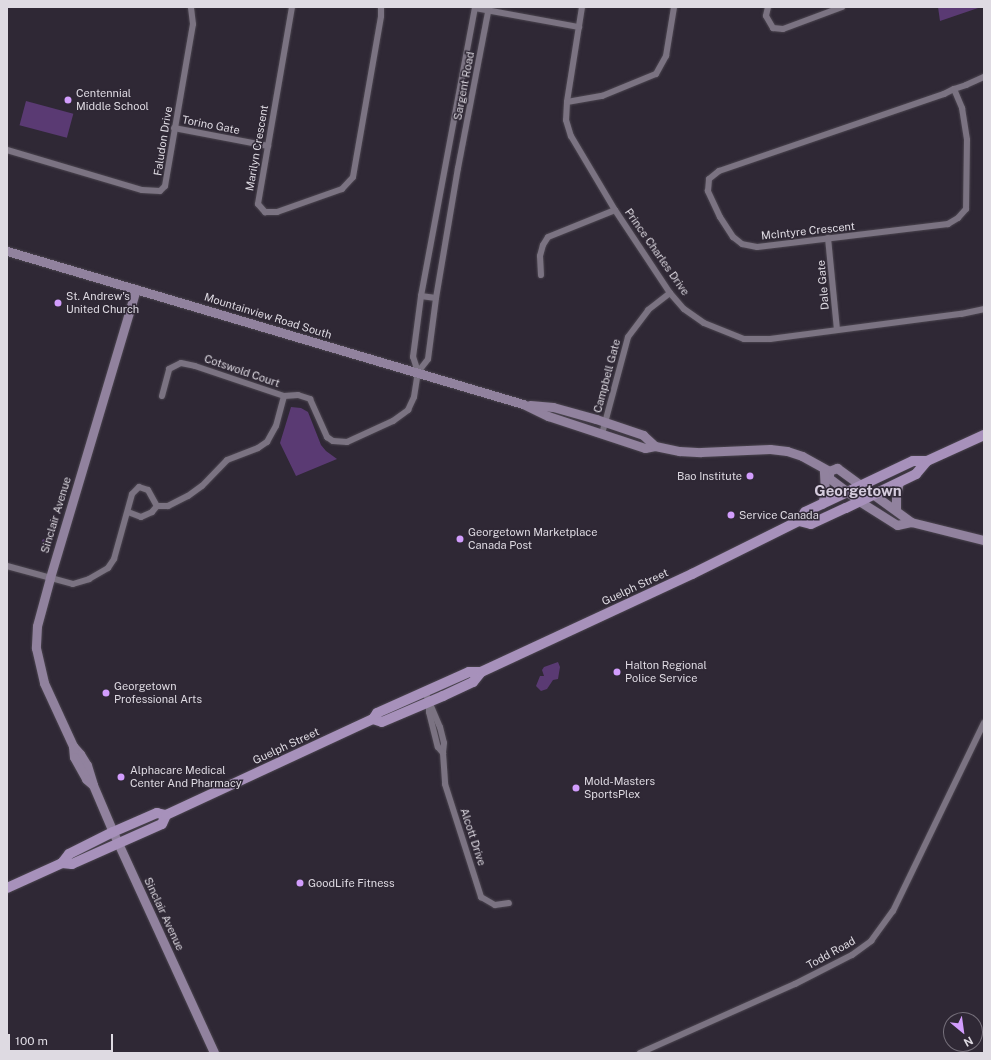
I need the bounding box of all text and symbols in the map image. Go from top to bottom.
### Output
street label: Sargent Road [451,51,477,121]
place label: Centennial Middle School [76,87,149,113]
marker: Centennial Middle School [63,95,73,105]
street label: Marilyn Crescent [243,104,271,192]
street label: Faludon Drive [151,105,175,177]
street label: Torino Gate [181,113,241,137]
street label: Prince Charles Drive [622,206,692,298]
street label: McIntyre Crescent [760,220,856,242]
street label: Dale Gate [814,260,832,310]
place label: St. Andrew's United Church [66,290,139,316]
street label: Mountainview Road South [203,290,333,342]
marker: St. Andrew's United Church [53,298,63,308]
street label: Campbell Gate [591,338,623,414]
street label: Cotswold Court [203,352,281,390]
place label: Bao Institute [677,469,742,483]
marker: Bao Institute [745,471,755,481]
street label: Sinclair Avenue [38,475,74,555]
district label: Georgetown [814,482,902,500]
place label: Service Canada [739,508,819,522]
marker: Service Canada [726,510,736,520]
place label: Georgetown Marketplace Canada Post [468,526,598,552]
marker: Georgetown Marketplace Canada Post [455,534,465,544]
street label: Guelph Street [600,566,670,608]
place label: Halton Regional Police Service [625,659,707,685]
marker: Halton Regional Police Service [612,667,622,677]
place label: Georgetown Professional Arts [114,680,202,706]
marker: Georgetown Professional Arts [101,688,111,698]
street label: Guelph Street [251,725,321,767]
place label: Alphacare Medical Center And Pharmacy [130,764,242,790]
marker: Alphacare Medical Center And Pharmacy [115,771,127,783]
place label: Mold-Masters SportsPlex [584,775,655,801]
marker: Mold-Masters SportsPlex [571,783,581,793]
street label: Alcott Drive [457,807,489,867]
street label: Sinclair Avenue [141,875,187,953]
place label: GoodLife Fitness [308,876,395,890]
marker: GoodLife Fitness [295,878,305,888]
street label: Todd Road [804,934,858,972]
north arrow [943,1012,983,1052]
scale bar [10,1026,115,1052]
text: 100 m [15,1034,48,1048]
text: N [962,1034,975,1049]

